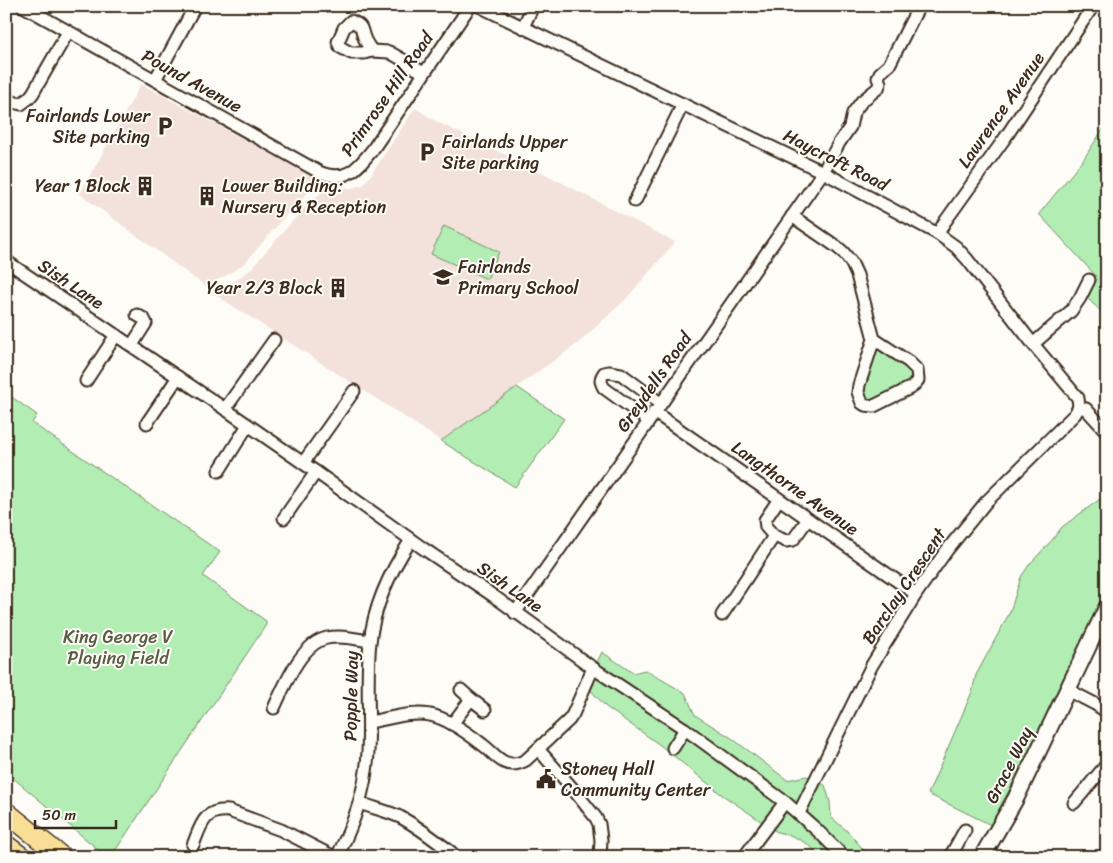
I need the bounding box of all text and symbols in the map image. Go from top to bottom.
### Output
street label: Primrose Hill Road [332,24,443,163]
street label: Pound Avenue [136,40,248,122]
street label: Lawrence Avenue [949,45,1053,175]
place label: Fairlands Lower Site parking [26,100,152,153]
parking icon: Fairlands Lower Site parking [154,115,176,137]
street label: Haycroft Road [778,120,896,201]
place label: Fairlands Upper Site parking [442,126,569,179]
parking icon: Fairlands Upper Site parking [416,141,438,163]
place label: Year 1 Block [35,170,130,202]
place label: Lower Building: Nursery & Reception [222,170,386,223]
building icon: Year 1 Block [134,175,156,197]
building icon: Lower Building: Nursery & Reception [196,185,218,207]
street label: Sish Lane [31,250,111,318]
place label: Fairlands Primary School [458,251,580,304]
school or university icon: Fairlands Primary School [432,266,454,288]
place label: Year 2/3 Block [207,272,323,304]
building icon: Year 2/3 Block [327,277,349,299]
street label: Greydells Road [607,324,701,439]
street label: Langthorne Avenue [724,432,866,544]
street label: Barclay Crescent [853,521,955,651]
street label: Sish Lane [470,553,550,622]
park label: King George V Playing Field [63,621,173,674]
street label: Popple Way [334,650,368,741]
street label: Grace Way [976,720,1042,809]
place label: Stoney Hall Community Center [561,753,712,806]
public building icon: Stoney Hall Community Center [535,768,557,790]
scale bar [35,798,116,830]
text: 50 m [42,802,77,828]

